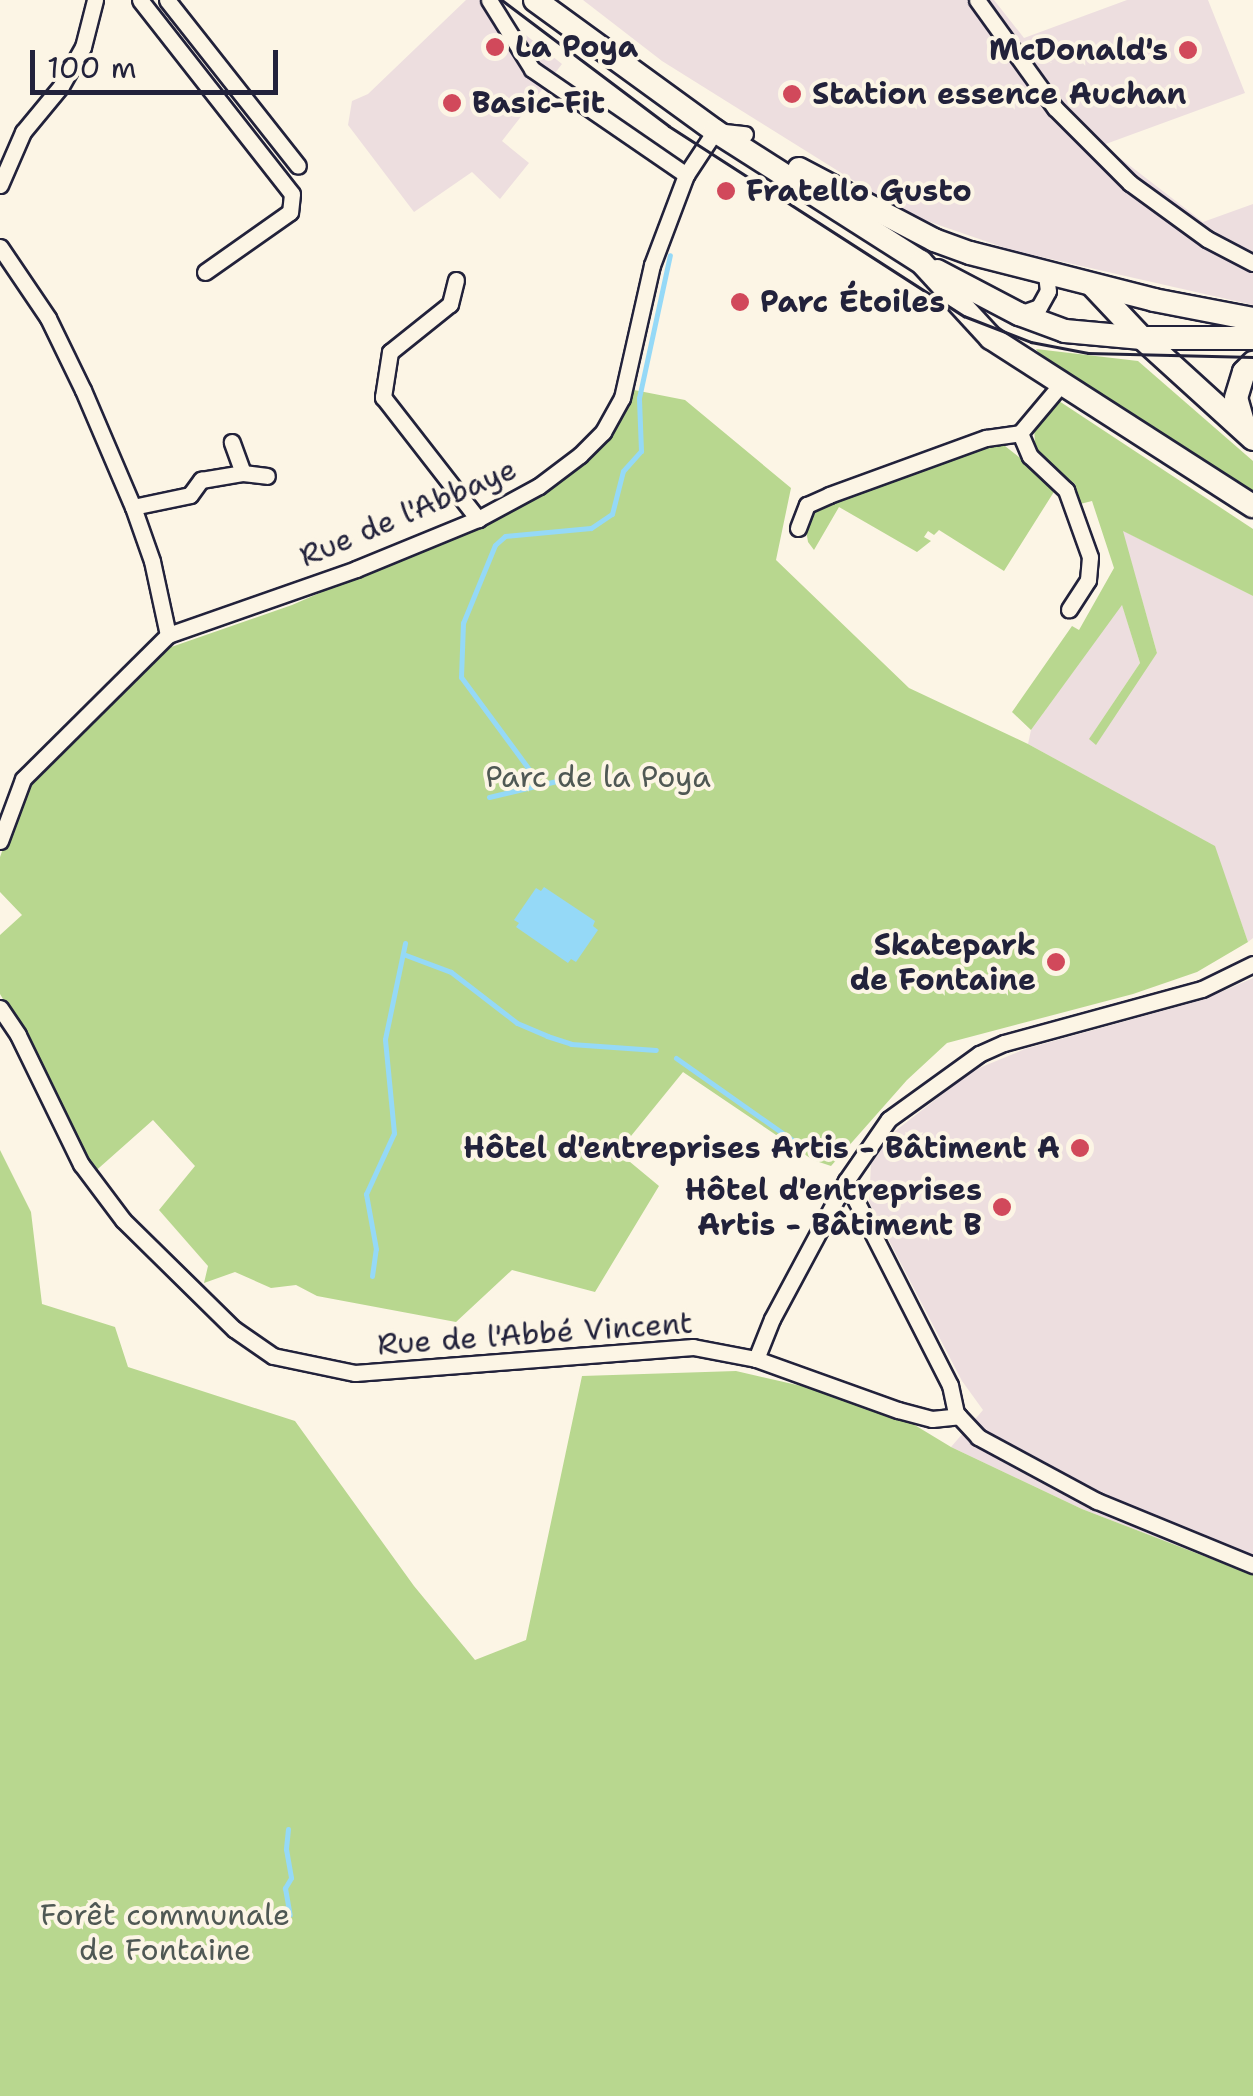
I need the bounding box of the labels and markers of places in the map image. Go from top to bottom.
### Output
place label: La Poya [515,29,638,65]
place label: McDonald's [989,32,1168,68]
marker: La Poya [484,36,506,58]
marker: McDonald's [1177,39,1199,61]
place label: Station essence Auchan [812,76,1187,112]
marker: Station essence Auchan [781,83,803,105]
place label: Basic-Fit [472,85,605,121]
marker: Basic-Fit [441,92,463,114]
place label: Fratello Gusto [746,173,972,209]
marker: Fratello Gusto [715,180,737,202]
place label: Parc Étoiles [760,284,945,320]
marker: Parc Étoiles [729,291,751,313]
place label: Skatepark de Fontaine [850,927,1036,998]
marker: Skatepark de Fontaine [1045,951,1067,973]
place label: Hôtel d'entreprises Artis - Bâtiment A [463,1130,1060,1166]
marker: Hôtel d'entreprises Artis - Bâtiment A [1069,1137,1091,1159]
place label: Hôtel d'entreprises Artis - Bâtiment B [685,1172,982,1242]
marker: Hôtel d'entreprises Artis - Bâtiment B [991,1196,1013,1218]

